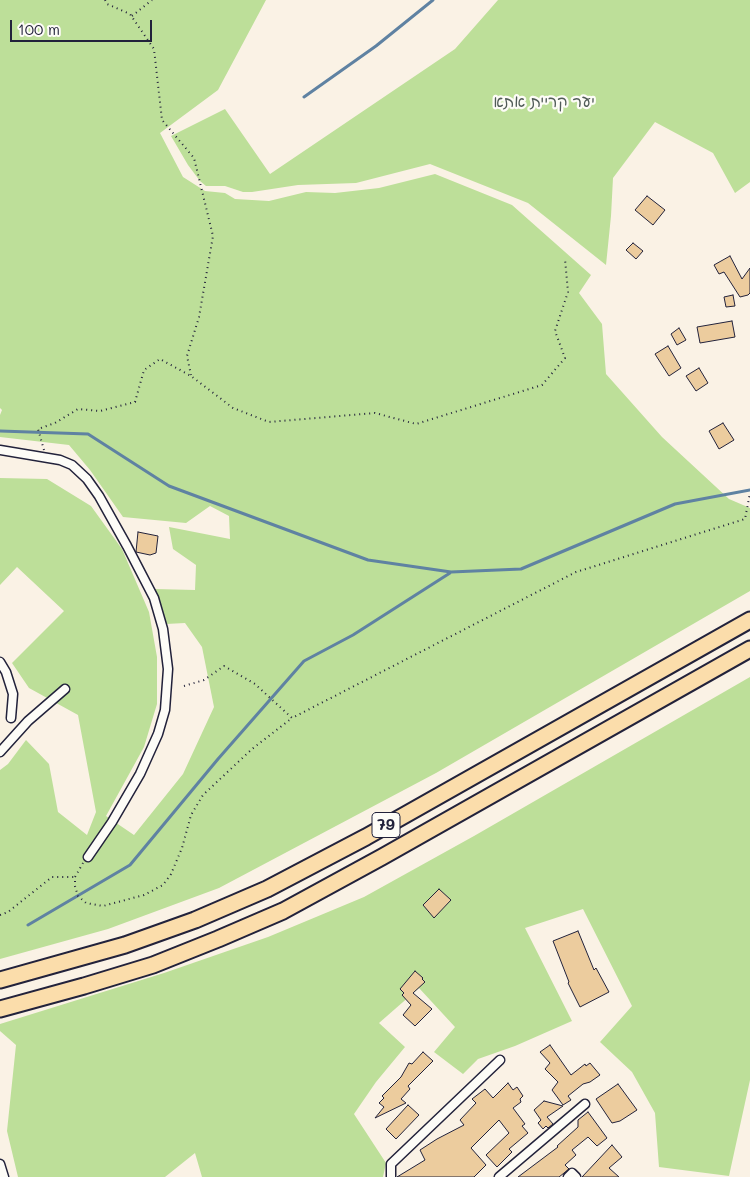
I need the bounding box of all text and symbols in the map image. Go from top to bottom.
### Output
scale bar [12,10,155,42]
text: 100 m [18,19,60,39]
park label: יער קריית אתא [493,92,595,112]
road number: 79 [372,812,400,838]

